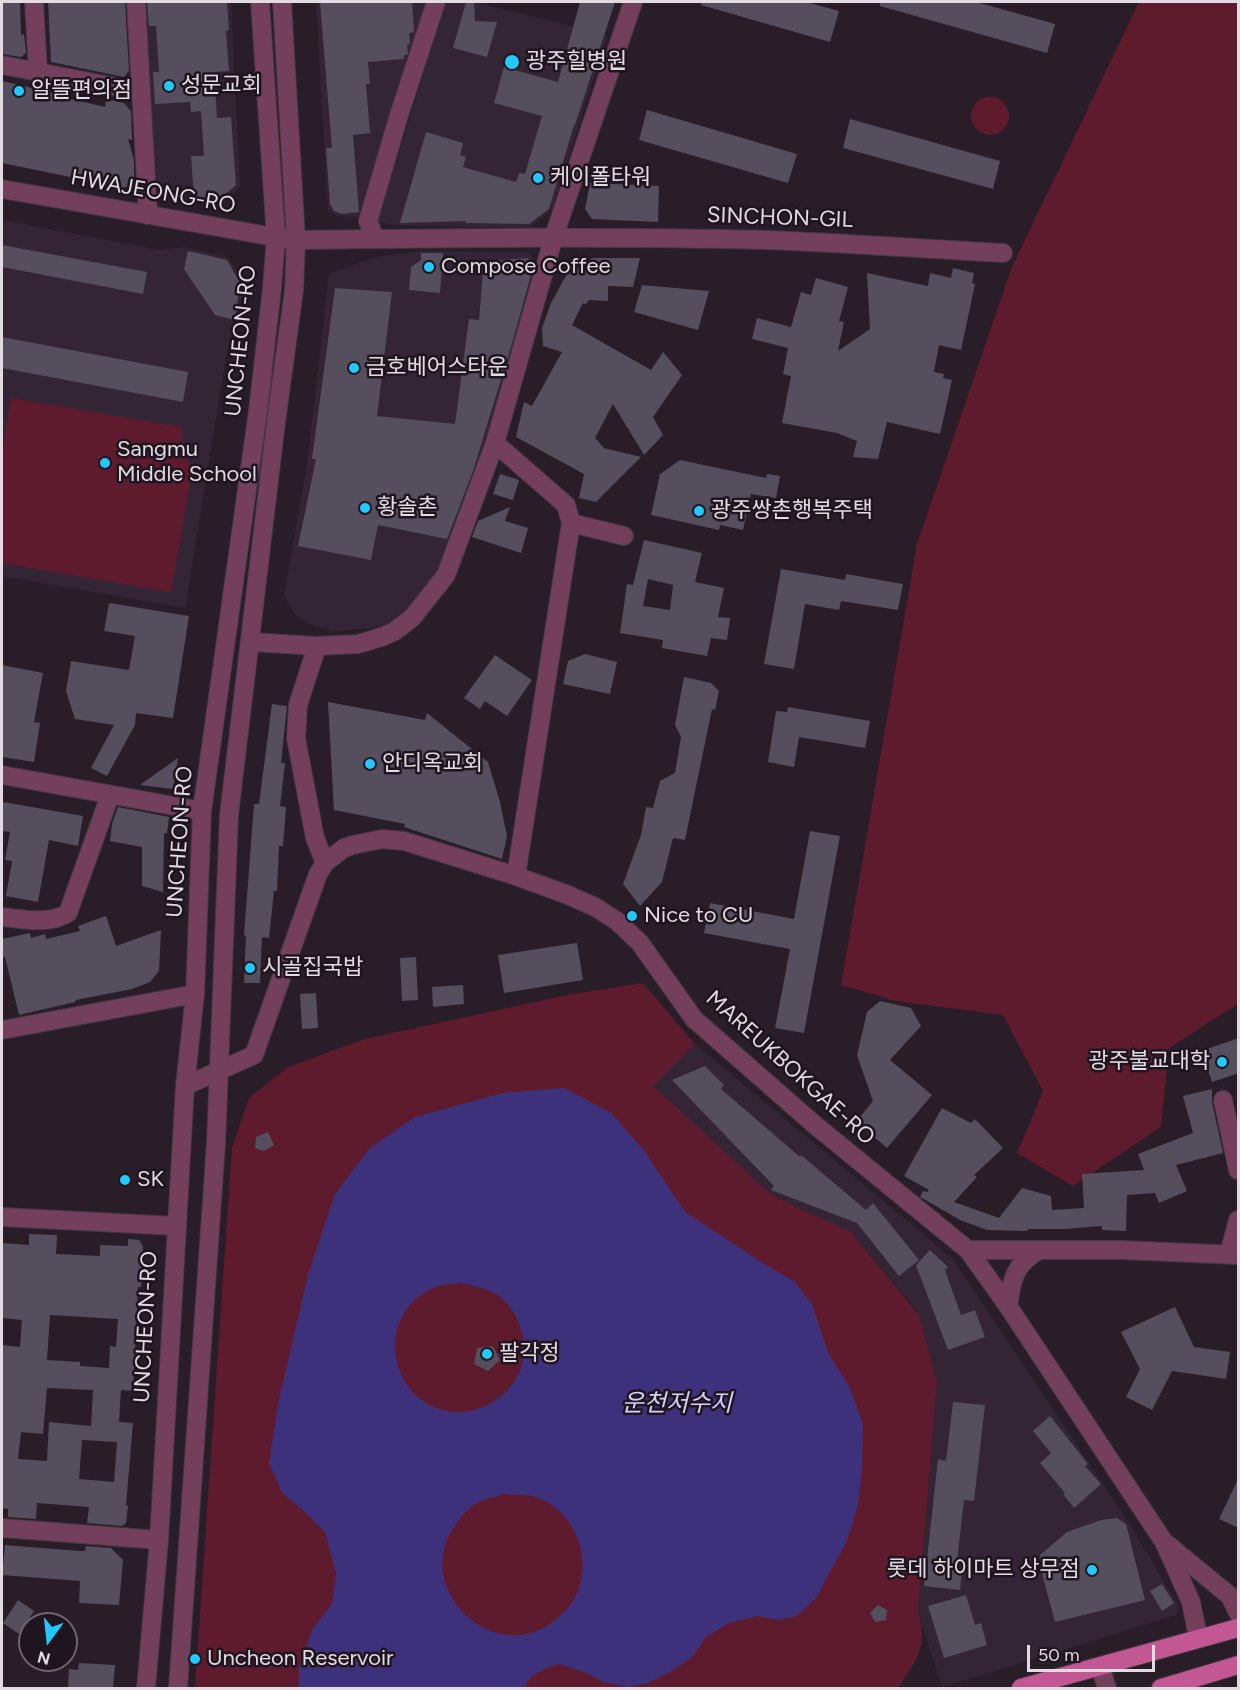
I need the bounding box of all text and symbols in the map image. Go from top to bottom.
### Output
place label: 광주힐병원 [526,49,627,75]
marker: 광주힐병원 [503,53,521,71]
place label: 성문교회 [181,73,262,99]
place label: 알뜰편의점 [31,78,132,104]
marker: 성문교회 [162,79,176,93]
marker: 알뜰편의점 [12,84,26,98]
street label: HWAJEONG-RO [68,165,238,219]
place label: 케이폴타워 [550,165,651,191]
marker: 케이폴타워 [531,171,545,185]
street label: SINCHON-GIL [707,202,853,234]
place label: Compose Coffee [441,254,611,280]
marker: Compose Coffee [422,260,436,274]
street label: UNCHEON-RO [220,264,262,418]
place label: 금호베어스타운 [366,355,508,381]
marker: 금호베어스타운 [347,361,361,375]
place label: Sangmu Middle School [117,437,257,488]
marker: Sangmu Middle School [98,456,112,470]
place label: 황솔촌 [377,495,438,521]
place label: 광주쌍촌행복주택 [711,498,873,524]
marker: 황솔촌 [358,501,372,515]
marker: 광주쌍촌행복주택 [692,504,706,518]
place label: 안디옥교회 [382,751,483,777]
marker: 안디옥교회 [363,757,377,771]
street label: UNCHEON-RO [162,765,198,919]
place label: Nice to CU [644,903,753,929]
marker: Nice to CU [625,909,639,923]
place label: 시골집국밥 [262,955,363,981]
marker: 시골집국밥 [243,961,257,975]
street label: MAREUKBOKGAE-RO [700,985,880,1151]
place label: 광주불교대학 [1089,1049,1210,1075]
marker: 광주불교대학 [1215,1055,1229,1069]
place label: SK [137,1167,164,1193]
marker: SK [118,1173,132,1187]
street label: UNCHEON-RO [129,1250,163,1404]
place label: 팔각정 [499,1341,560,1367]
marker: 팔각정 [480,1347,494,1361]
water label: 운천저수지 [622,1390,732,1418]
place label: 롯데 하이마트 상무점 [887,1557,1080,1583]
marker: 롯데 하이마트 상무점 [1085,1563,1099,1577]
north arrow [18,1612,78,1672]
scale bar [1030,1633,1158,1671]
text: 50 m [1038,1644,1080,1666]
place label: Uncheon Reservoir [207,1646,393,1672]
text: N [35,1647,52,1669]
marker: Uncheon Reservoir [188,1652,202,1666]

